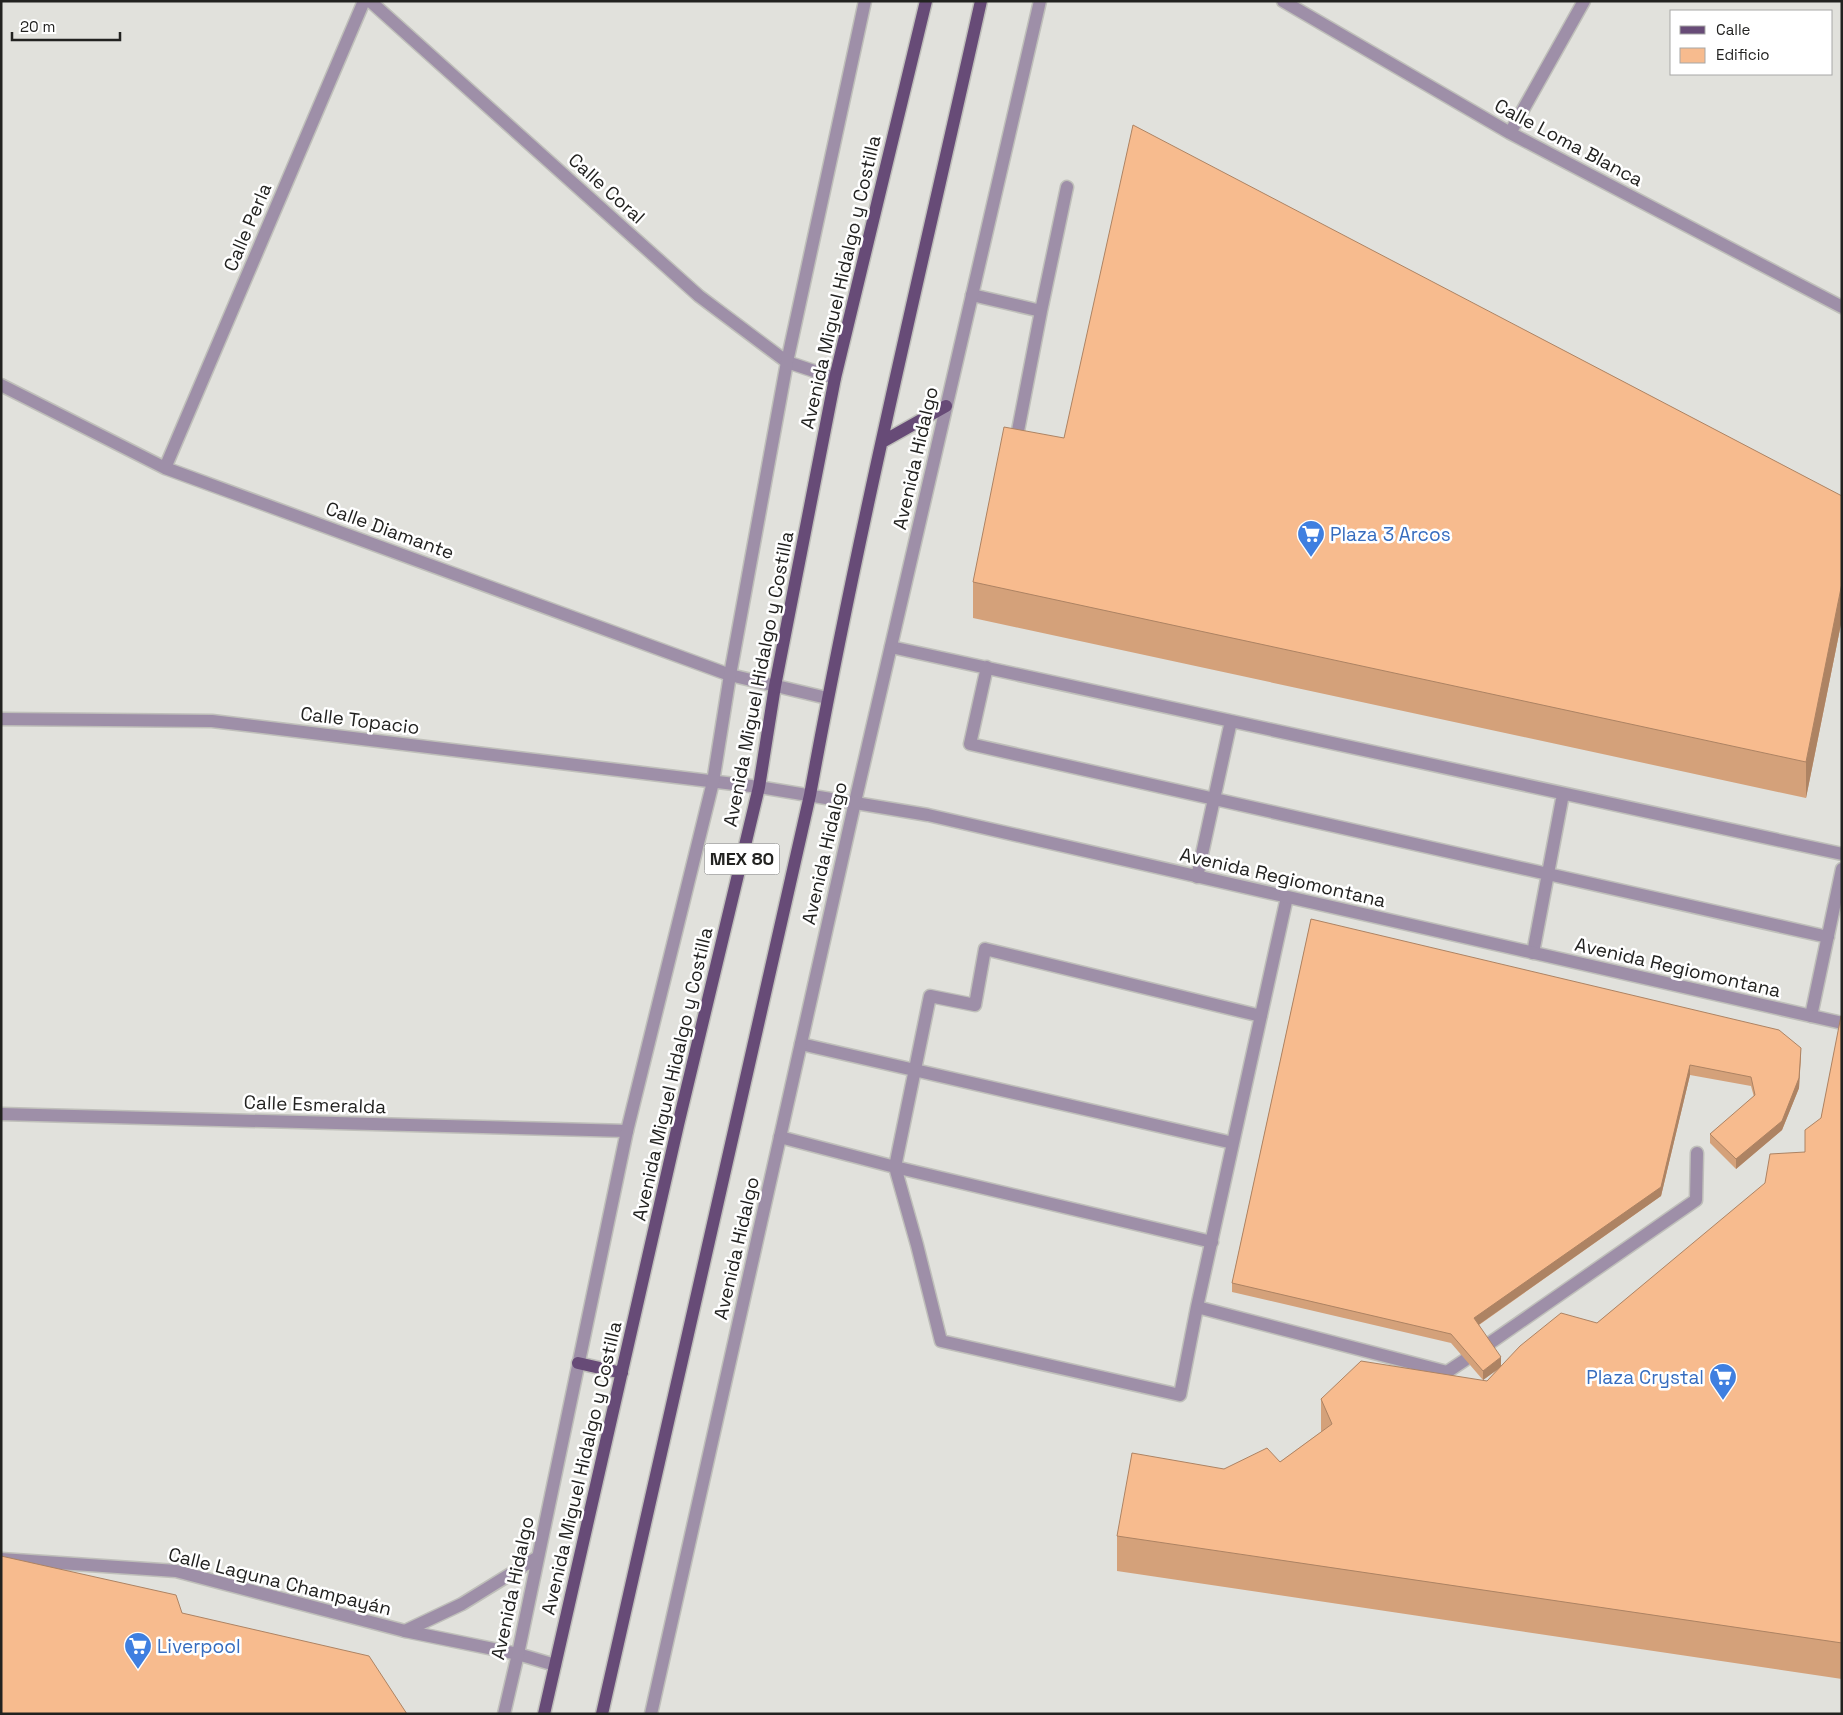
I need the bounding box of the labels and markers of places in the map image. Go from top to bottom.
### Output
supermarket icon: Plaza 3 Arcos [1296,519,1326,558]
place label: Plaza 3 Arcos [1330,522,1451,547]
supermarket icon: Plaza Crystal [1708,1362,1738,1401]
place label: Plaza Crystal [1586,1365,1704,1390]
supermarket icon: Liverpool [123,1631,153,1670]
place label: Liverpool [157,1634,241,1659]

